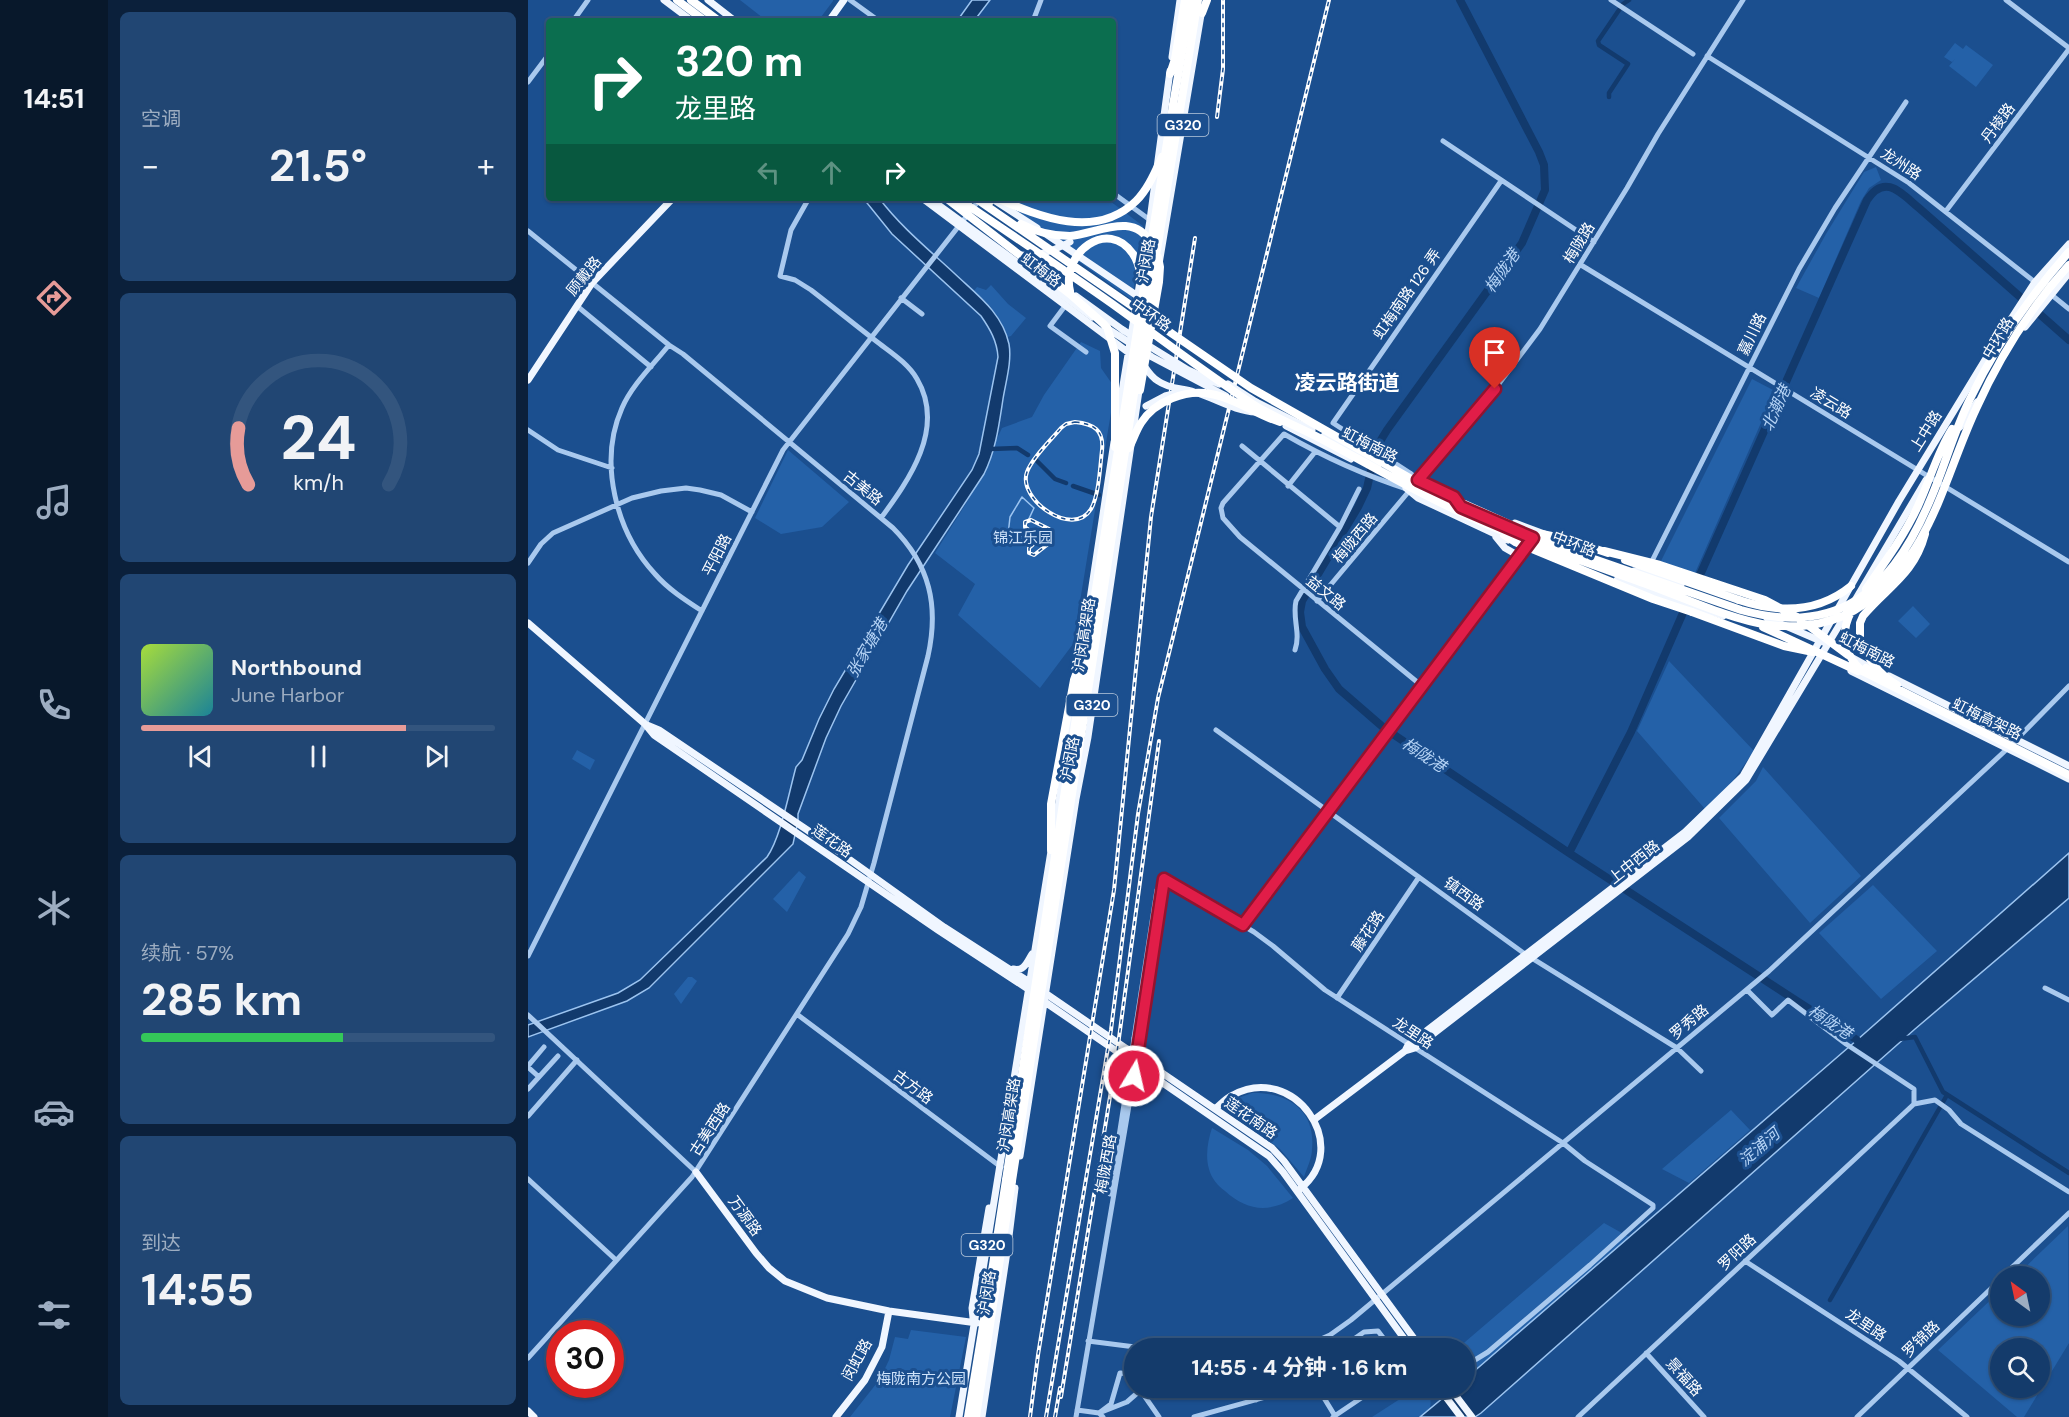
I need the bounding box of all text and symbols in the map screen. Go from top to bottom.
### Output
text: 320 m [675,34,803,89]
icon: right [576,42,654,120]
text: 14:51 [24,81,84,116]
text: 龙里路 [675,91,756,126]
street label: 丹棱路 [1976,99,2020,147]
text: 空调 [141,106,181,132]
road number: G320 [1158,114,1208,136]
text: 21.5° [269,136,367,195]
street label: 龙州路 [1877,143,1925,185]
text: − [141,144,159,187]
text: + [477,144,495,187]
icon: left [752,156,785,189]
icon: ahead [815,156,848,189]
icon: right [878,156,911,189]
street label: 梅陇路 [1559,219,1599,267]
street label: 沪闵路 [1132,237,1160,285]
water label: 梅陇港 [1480,244,1526,297]
street label: 虹梅南路 126 弄 [1368,245,1446,343]
street label: 虹梅路 [1017,248,1065,292]
street label: 顾戴路 [562,252,606,300]
icon: directions [33,277,75,319]
street label: 中环路 [1127,294,1175,336]
street label: 嘉川路 [1733,309,1771,359]
street label: 中环路 [1978,314,2018,362]
pin [1469,327,1520,389]
icon: arrive [1478,336,1511,369]
district label: 凌云路街道 [1295,369,1400,397]
water label: 北潮港 [1757,380,1796,434]
street label: 凌云路 [1807,383,1855,423]
text: 24 [280,397,356,478]
street label: 上中路 [1906,407,1946,455]
street label: 虹梅南路 [1339,422,1401,468]
street label: 古美路 [839,466,887,510]
text: km/h [293,469,343,497]
icon: music [33,481,75,523]
street label: 梅陇西路 [1328,509,1382,567]
street label: 中环路 [1549,527,1599,561]
park label: 锦江乐园 [993,528,1053,548]
street label: 平阳路 [698,530,736,580]
street label: 益文路 [1302,571,1350,615]
street label: 沪闵高架路 [1068,596,1100,674]
water label: 张家塘港 [842,613,893,681]
street label: 虹梅南路 [1836,627,1898,673]
text: Northbound [231,653,362,682]
text: June Harbor [231,682,344,708]
icon: phone [33,684,75,726]
road number: G320 [1066,694,1118,716]
street label: 虹梅高架路 [1949,694,2025,744]
water label: 梅陇港 [1398,733,1452,778]
street label: 沪闵路 [1056,735,1084,783]
icon: previous [184,740,217,773]
icon: pause [302,740,335,773]
icon: next [420,740,453,773]
street label: 莲花路 [808,820,856,862]
street label: 上中西路 [1604,836,1664,888]
street label: 镇西路 [1440,873,1488,915]
icon: climate [33,887,75,929]
street label: 藤花路 [1347,907,1389,955]
text: 续航 · 57% [141,940,234,966]
text: 285 km [141,970,302,1029]
street label: 罗秀路 [1665,1000,1713,1044]
water label: 梅陇港 [1804,1000,1858,1045]
street label: 龙里路 [1389,1012,1437,1054]
position arrow [1102,1044,1166,1108]
street label: 古方路 [889,1065,937,1109]
street label: 沪闵高架路 [993,1076,1025,1154]
icon: car [33,1091,75,1133]
street label: 莲花南路 [1221,1093,1281,1143]
street label: 古美西路 [685,1098,735,1160]
water label: 淀浦河 [1734,1121,1786,1171]
street label: 梅陇西路 [1091,1133,1121,1195]
street label: 万源路 [724,1192,766,1240]
street label: 罗阳路 [1714,1229,1760,1275]
text: 到达 [141,1230,181,1256]
road number: G320 [962,1234,1012,1256]
text: 14:55 [141,1260,254,1319]
north arrow [1990,1266,2050,1326]
map controls [1990,1266,2050,1398]
street label: 沪闵路 [974,1269,1000,1317]
icon: filters [33,1294,75,1336]
street label: 龙里路 [1842,1304,1890,1346]
street label: 罗锦路 [1898,1316,1944,1362]
speed limit sign: 30 [546,1320,624,1398]
street label: 闵虹路 [837,1335,877,1385]
button: search [1990,1338,2050,1398]
text: 14:55 · 4 分钟 · 1.6 km [1192,1353,1407,1382]
street label: 景福路 [1662,1354,1706,1400]
park label: 梅陇南方公园 [876,1369,966,1389]

